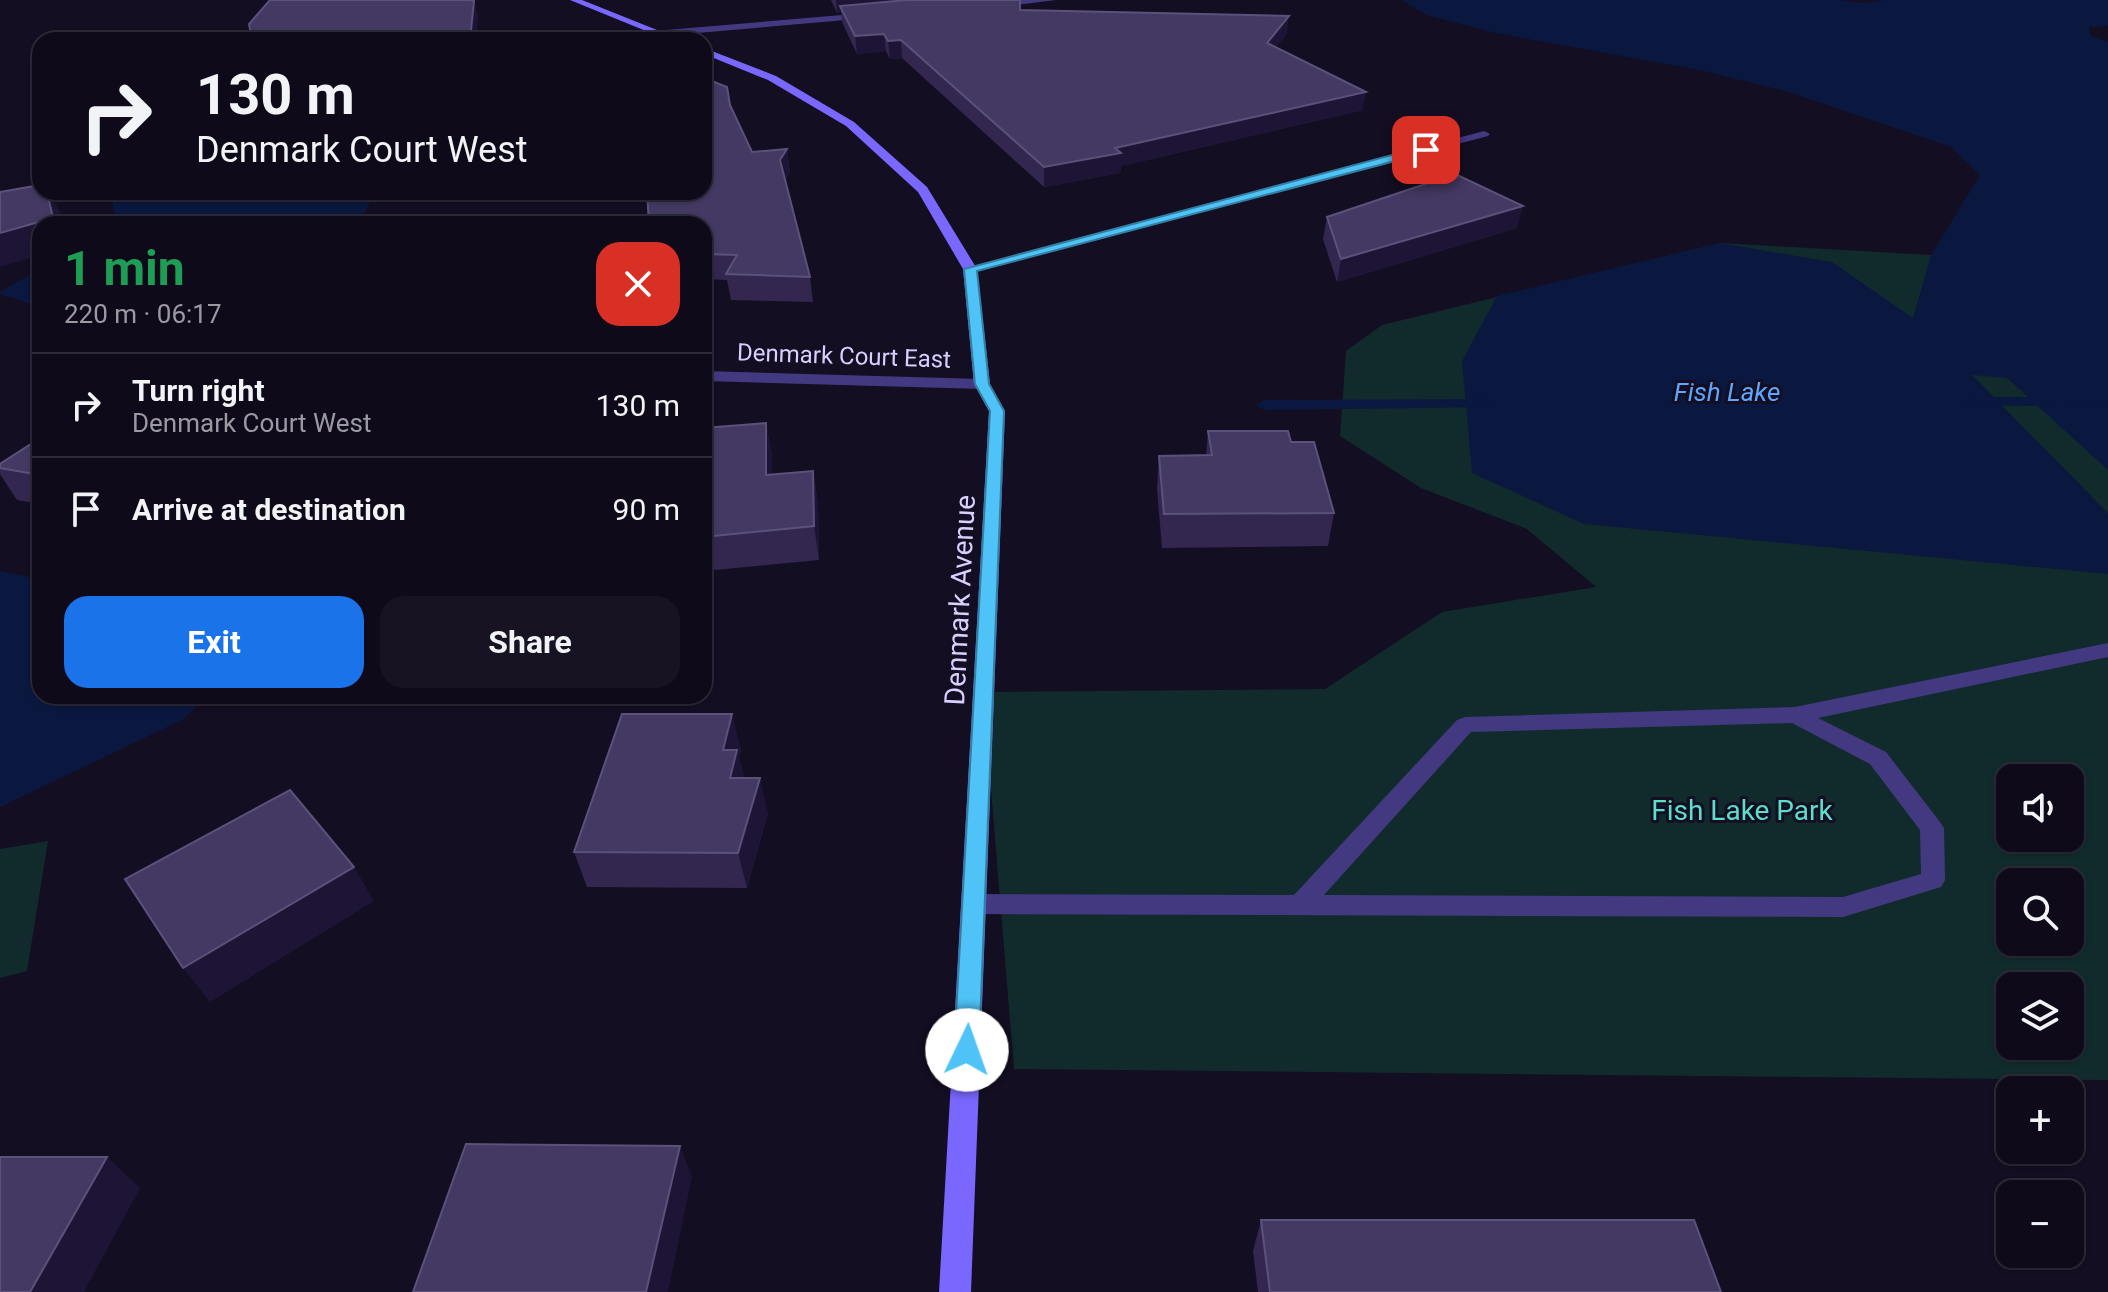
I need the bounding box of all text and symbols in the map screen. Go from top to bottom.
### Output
text: 130 m [196,62,355,128]
icon: right [64,64,168,168]
pin [1392,116,1460,184]
icon: arrive [1404,128,1448,172]
text: Denmark Court West [196,129,528,171]
text: 1 min [64,240,185,297]
button: close [596,242,680,326]
text: 220 m · 06:17 [64,299,222,329]
street label: Denmark Court East [737,338,952,374]
text: Turn right [132,373,265,408]
water label: Fish Lake [1674,377,1780,407]
icon: right [64,383,108,427]
text: 130 m [596,388,680,423]
text: Denmark Court West [132,408,371,438]
icon: arrive [64,487,108,531]
text: Arrive at destination [132,492,406,527]
text: 90 m [613,492,680,527]
street label: Denmark Avenue [938,494,982,706]
button: Exit [64,596,364,688]
button: Share [380,596,680,688]
map controls [1996,764,2084,1268]
button: sound [1996,764,2084,852]
park label: Fish Lake Park [1651,794,1834,827]
button: search [1996,868,2084,956]
button: layers [1996,972,2084,1060]
position arrow [925,1008,1009,1092]
button: + [1996,1076,2084,1164]
button: − [1996,1180,2084,1268]

